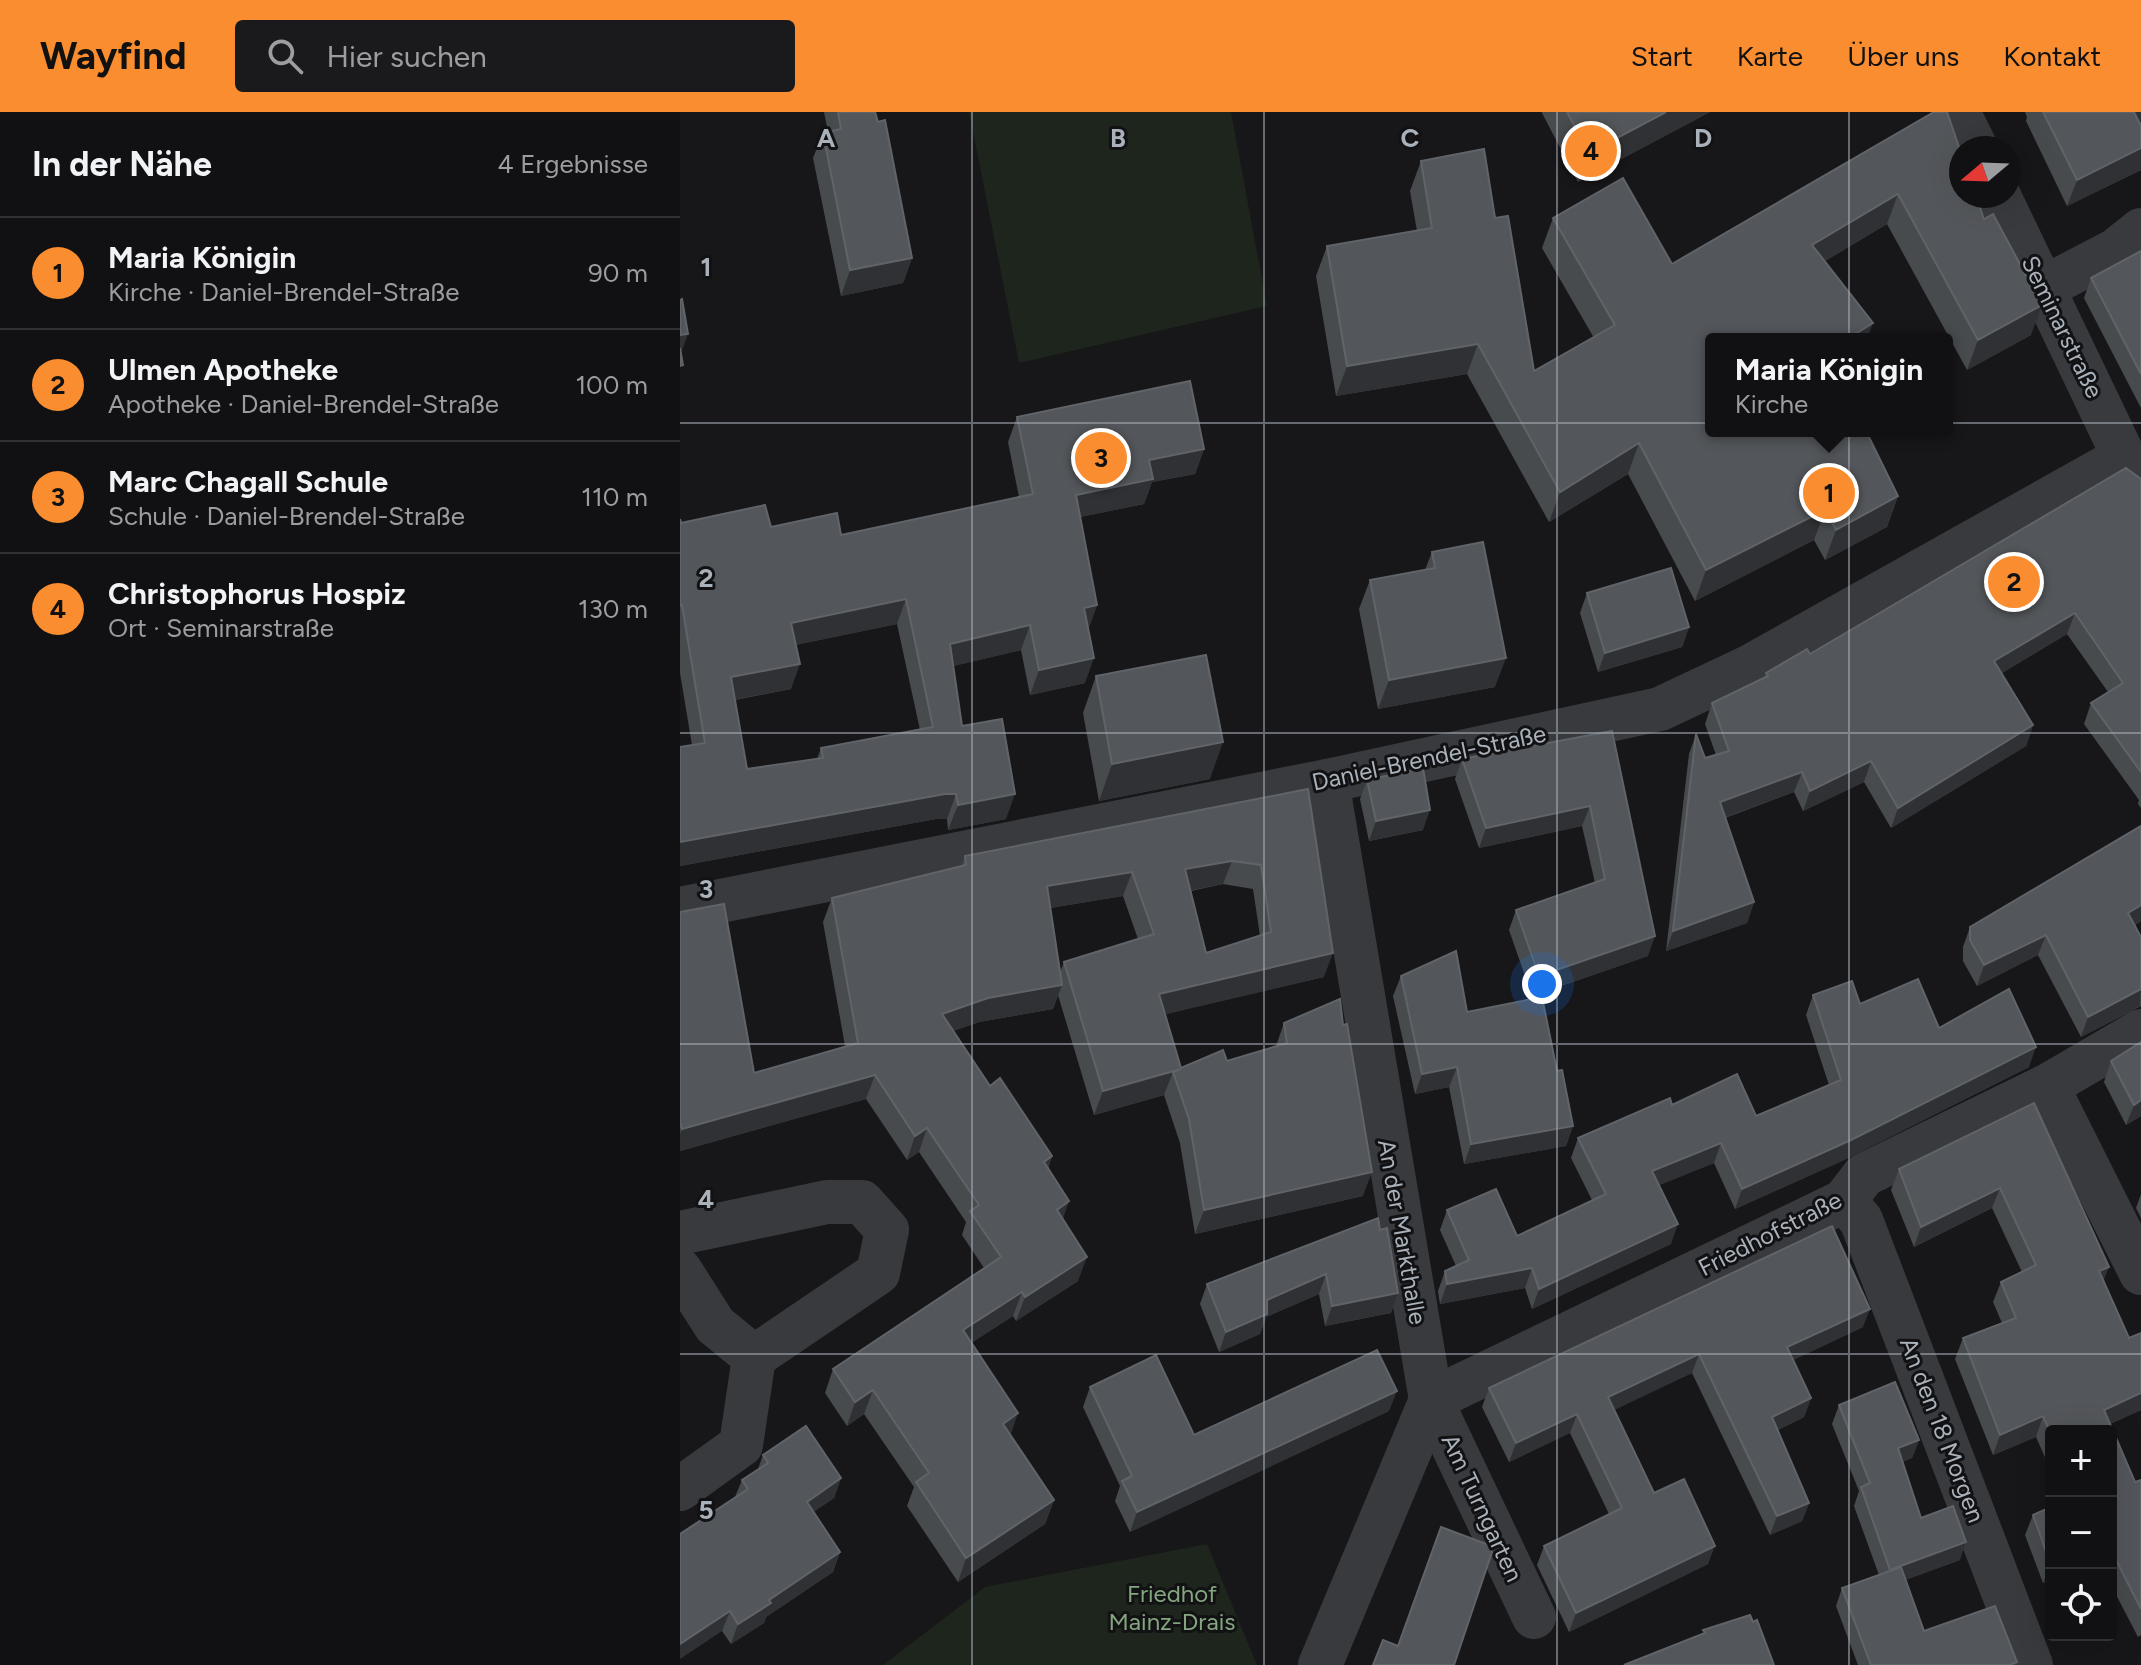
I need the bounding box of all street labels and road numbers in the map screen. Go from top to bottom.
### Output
street label: Seminarstraße [2015,251,2109,403]
street label: Daniel-Brendel-Straße [1309,719,1549,797]
street label: An der Markthalle [1372,1137,1433,1327]
street label: Friedhofstraße [1693,1185,1846,1282]
street label: An den 18 Morgen [1894,1333,1991,1526]
street label: Am Turngarten [1436,1429,1529,1586]

